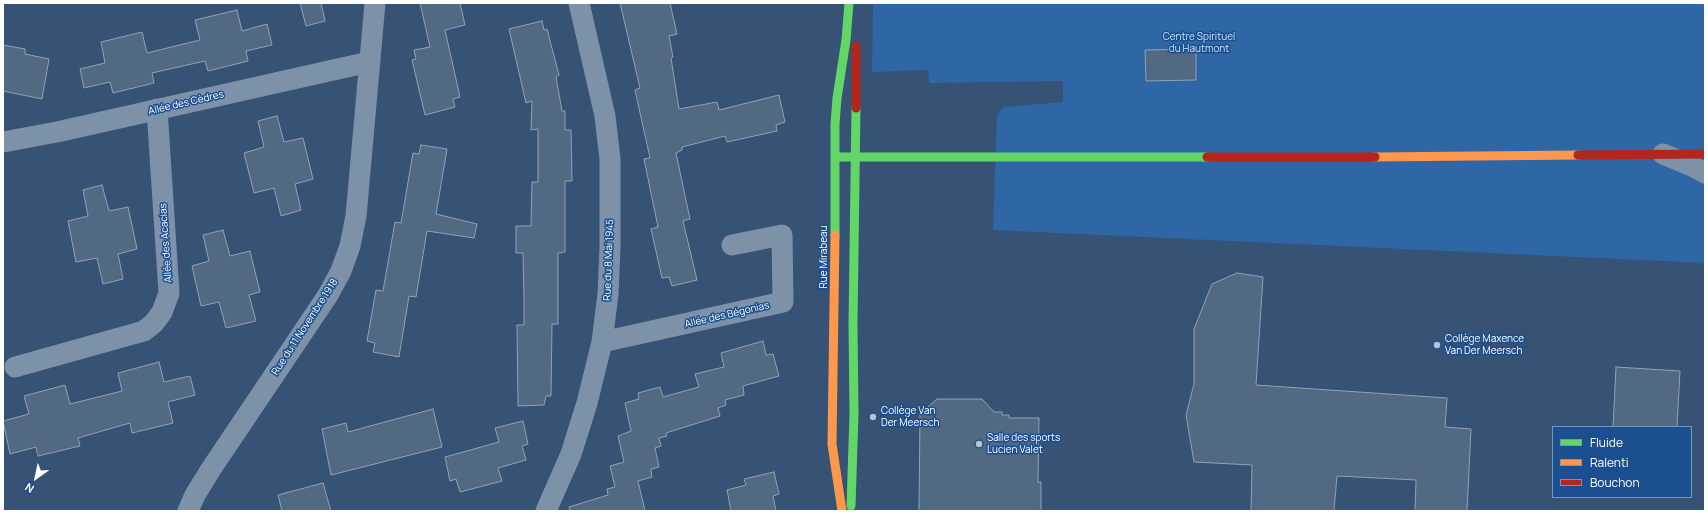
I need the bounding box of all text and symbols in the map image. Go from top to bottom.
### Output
park label: Centre Spirituel du Hautmont [1163,31,1235,54]
street label: Allée des Cèdres [147,88,225,118]
street label: Allée des Acacias [157,203,175,283]
street label: Rue du 8 Mai 1945 [602,219,616,301]
street label: Rue Mirabeau [818,226,830,288]
street label: Rue du 11 Novembre 1918 [269,277,341,377]
street label: Allée des Bégonias [683,299,771,331]
place label: Collège Maxence Van Der Meersch [1445,333,1524,356]
marker: Collège Maxence Van Der Meersch [1432,340,1442,350]
place label: Collège Van Der Meersch [881,405,939,428]
marker: Collège Van Der Meersch [868,412,878,422]
legend [1552,426,1692,498]
place label: Salle des sports Lucien Valet [987,432,1060,456]
text: Fluide [1590,434,1623,451]
marker: Salle des sports Lucien Valet [974,439,984,449]
text: Ralenti [1590,454,1629,471]
north arrow [16,458,56,498]
text: Bouchon [1590,474,1640,491]
text: N [22,480,37,497]

